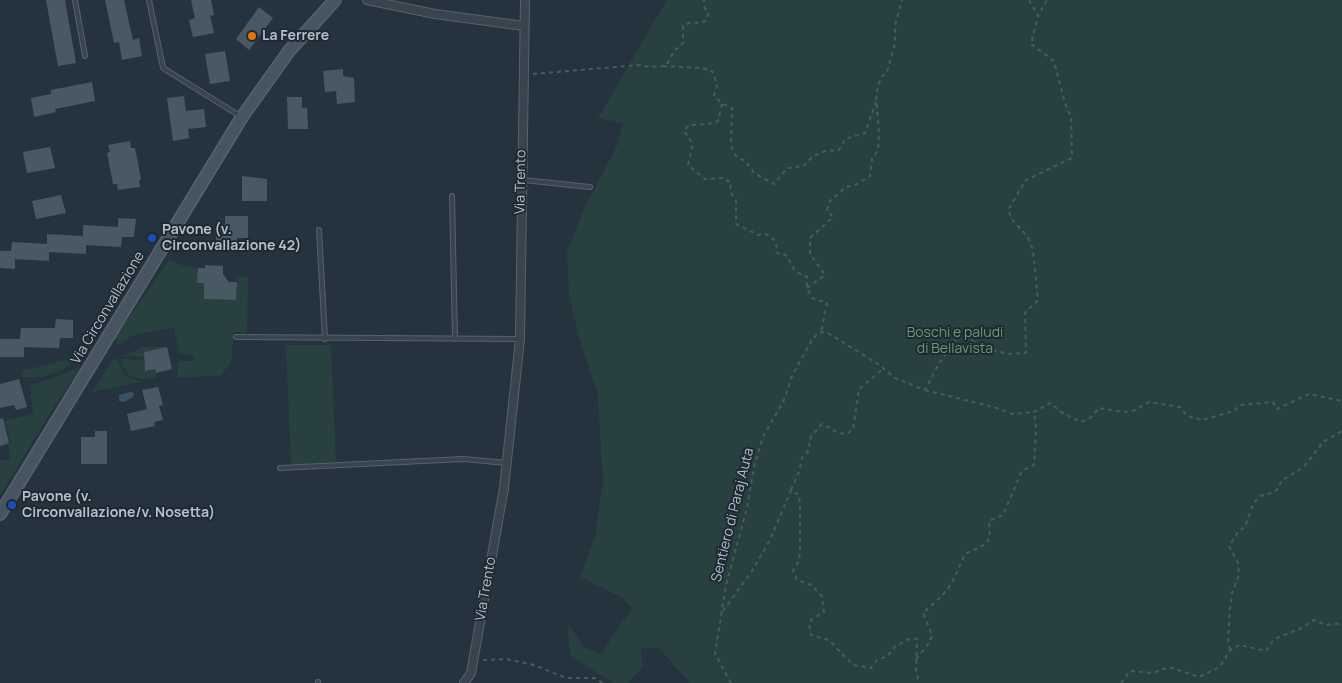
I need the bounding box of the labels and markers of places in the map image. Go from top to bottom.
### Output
place label: La Ferrere [262,28,329,44]
marker: La Ferrere [246,30,258,42]
place label: Pavone (v. Circonvallazione 42) [162,222,301,254]
marker: Pavone (v. Circonvallazione 42) [146,232,158,244]
place label: Pavone (v. Circonvallazione/v. Nosetta) [22,489,215,522]
marker: Pavone (v. Circonvallazione/v. Nosetta) [6,499,18,511]

